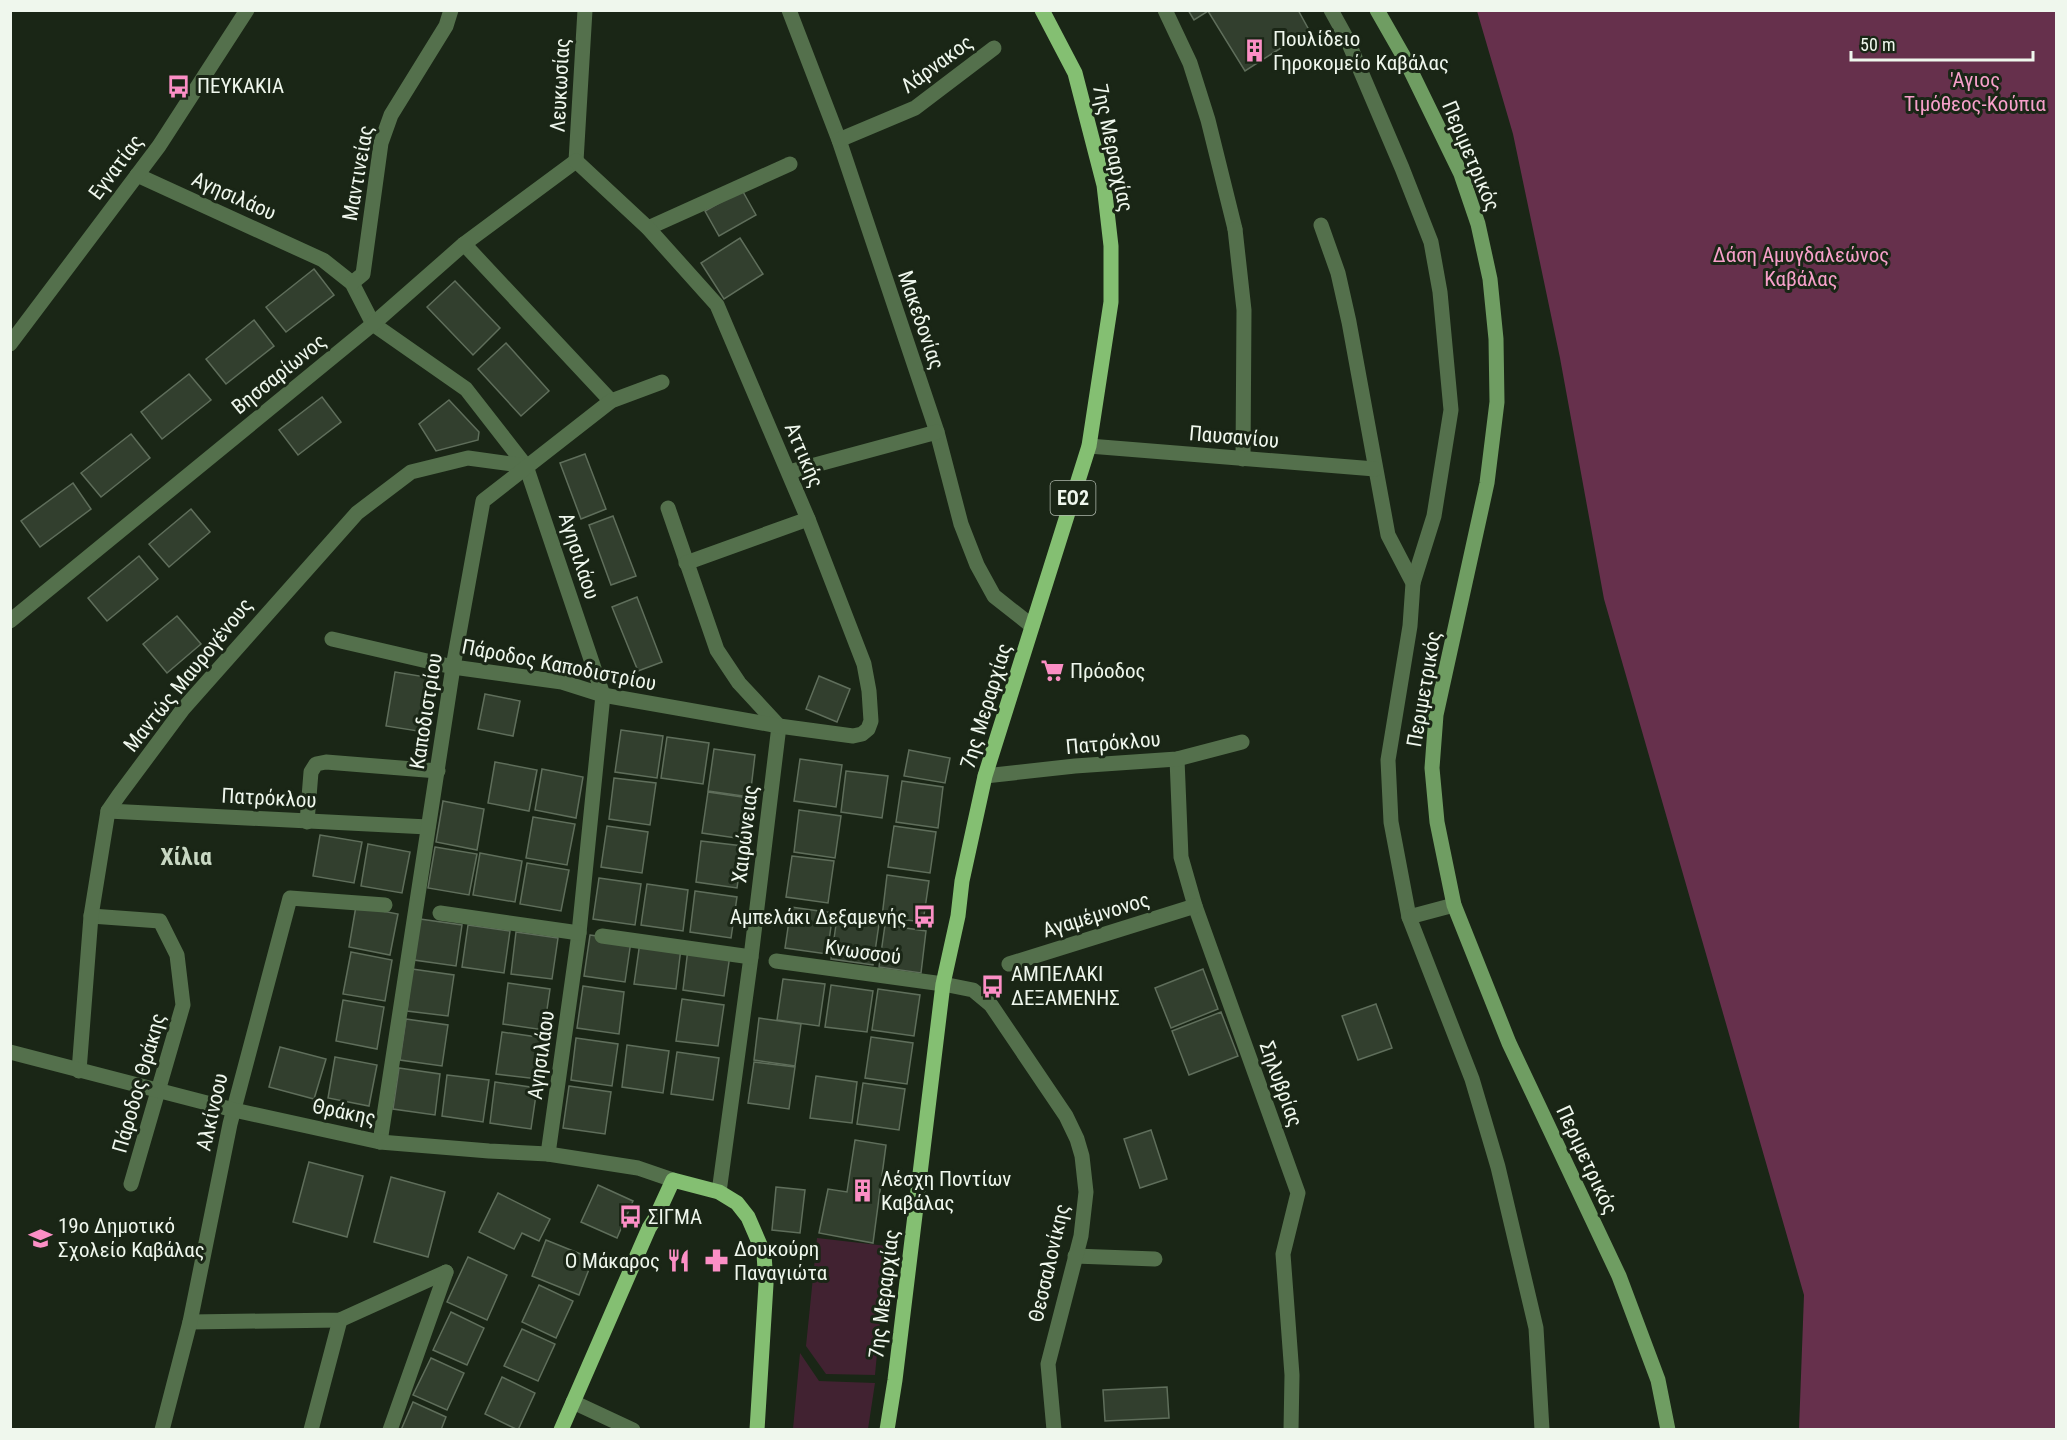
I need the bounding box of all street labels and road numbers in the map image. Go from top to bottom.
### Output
street label: Λάρνακος [896,30,978,98]
street label: Λευκωσίας [546,37,574,133]
street label: 7ης Μεραρχίας [1088,82,1138,214]
street label: Περιμετρικός [1437,97,1505,215]
street label: Μαντινείας [338,123,378,223]
street label: Εγνατίας [84,130,148,204]
street label: Αγησιλάου [188,167,280,225]
street label: Μακεδονίας [893,267,949,373]
street label: Βησσαρίωνος [227,329,331,419]
street label: Αττικής [780,419,828,491]
street label: Παυσανίου [1188,421,1280,453]
road number: ΕΟ2 [1050,481,1096,515]
street label: Αγησιλάου [554,510,604,602]
street label: Μαντώς Μαυρογένους [119,593,257,757]
street label: Περιμετρικός [1402,629,1446,749]
street label: Πάροδος Καποδιστρίου [460,634,658,696]
street label: 7ης Μεραρχίας [956,641,1016,771]
street label: Καποδιστρίου [405,651,447,771]
street label: Πατρόκλου [1064,727,1162,759]
street label: Πατρόκλου [221,784,317,812]
street label: Χαιρώνειας [727,784,763,884]
street label: Αγαμέμνονος [1040,887,1152,943]
street label: Κνωσσού [823,935,903,969]
street label: Αγησιλάου [523,1009,559,1101]
street label: Πάροδος Θράκης [108,1010,170,1156]
street label: Σηλυβρίας [1254,1038,1308,1130]
street label: Αλκίνοου [191,1071,233,1153]
street label: Θράκης [310,1094,378,1130]
street label: Περιμετρικός [1551,1102,1623,1218]
street label: Θεσσαλονίκης [1024,1202,1074,1324]
street label: 7ης Μεραρχίας [864,1228,904,1360]

